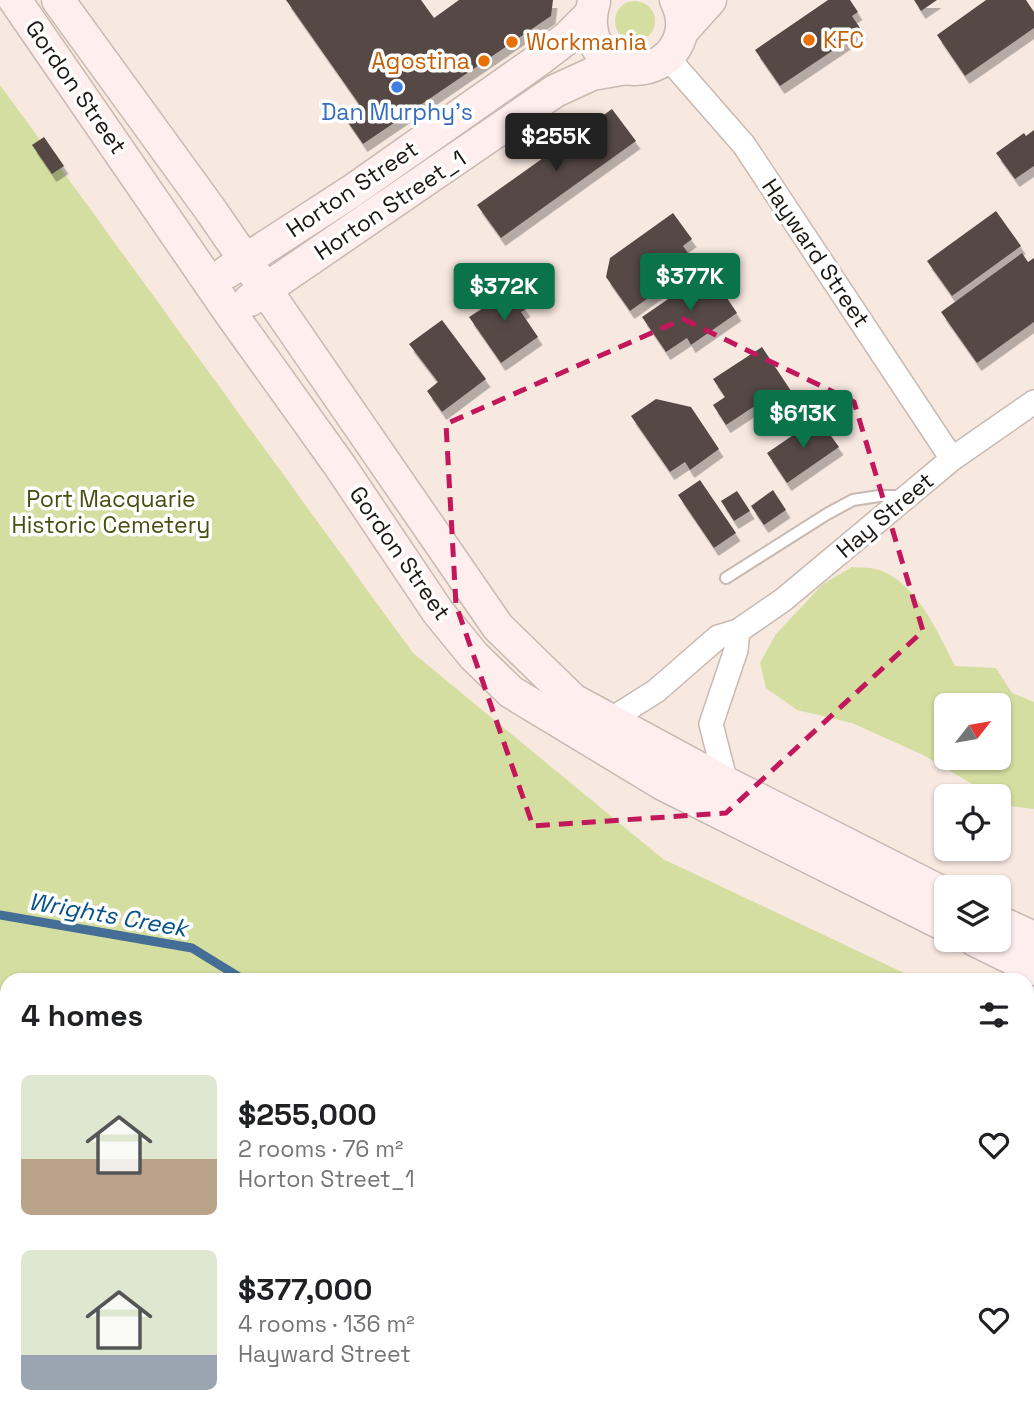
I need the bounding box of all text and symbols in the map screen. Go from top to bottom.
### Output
street label: Gordon Street [19,14,133,160]
place label: KFC [823,25,864,55]
place label: Workmania [526,27,647,57]
marker: KFC [801,32,817,48]
marker: Workmania [504,34,520,50]
place label: Agostina [371,46,470,76]
marker: Agostina [476,53,492,69]
marker: Dan Murphy's [389,79,405,95]
place label: Dan Murphy's [321,97,473,127]
pin: $255K [507,114,605,173]
text: $255K [521,121,591,151]
street label: Horton Street [280,134,424,244]
street label: Horton Street_1 [308,143,472,267]
street label: Hayward Street [755,173,877,333]
pin: $377K [641,254,739,313]
text: $377K [656,261,724,291]
pin: $372K [455,264,553,323]
text: $372K [470,271,538,301]
pin: $613K [754,391,852,450]
text: $613K [770,398,836,428]
street label: Hay Street [830,465,940,565]
street label: Gordon Street [343,480,457,626]
park label: Port Macquarie Historic Cemetery [12,484,210,540]
north arrow [934,693,1012,770]
map controls [934,693,1011,952]
button: locate [934,784,1011,861]
button: layers [934,875,1011,952]
water label: Wrights Creek [26,885,193,944]
text: 4 homes [21,996,143,1035]
icon: filters [975,996,1013,1034]
text: $255,000 [238,1095,377,1134]
icon: home [77,1103,161,1187]
icon: heart [975,1126,1013,1164]
text: 2 rooms · 76 m² [238,1134,403,1164]
text: Horton Street_1 [238,1164,415,1194]
text: $377,000 [238,1270,372,1309]
icon: home [77,1278,161,1362]
icon: heart [975,1301,1013,1339]
text: 4 rooms · 136 m² [238,1309,415,1339]
text: Hayward Street [238,1339,411,1369]

